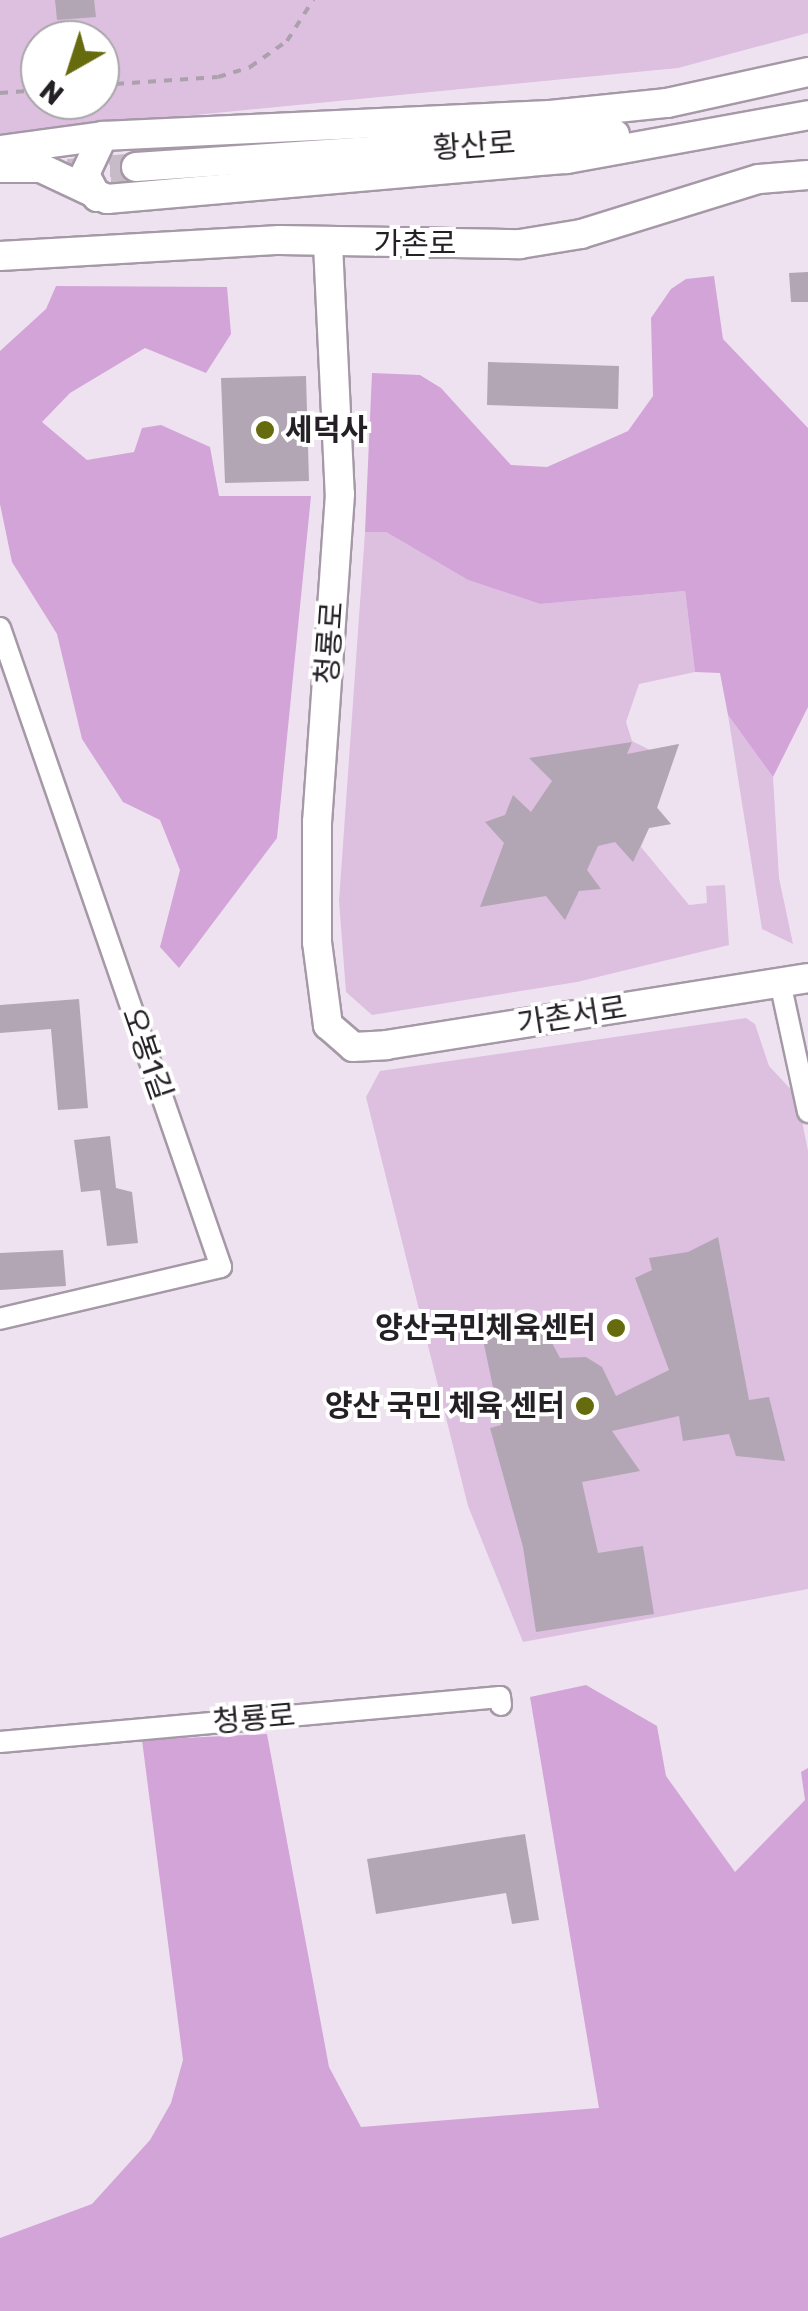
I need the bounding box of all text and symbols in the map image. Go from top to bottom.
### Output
north arrow [20,20,120,120]
text: N [34,73,70,111]
street label: 황산로 [431,125,517,167]
street label: 가촌로 [374,226,456,262]
place label: 세덕사 [285,412,368,448]
marker: 세덕사 [254,419,276,441]
street label: 청룡로 [309,600,351,686]
street label: 가촌서로 [515,990,629,1042]
street label: 오봉1길 [114,1003,180,1105]
place label: 양산국민체육센터 [375,1310,596,1346]
marker: 양산국민체육센터 [605,1317,627,1339]
place label: 양산 국민 체육 센터 [325,1388,565,1424]
marker: 양산 국민 체육 센터 [574,1395,596,1417]
street label: 청룡로 [211,1697,297,1741]

